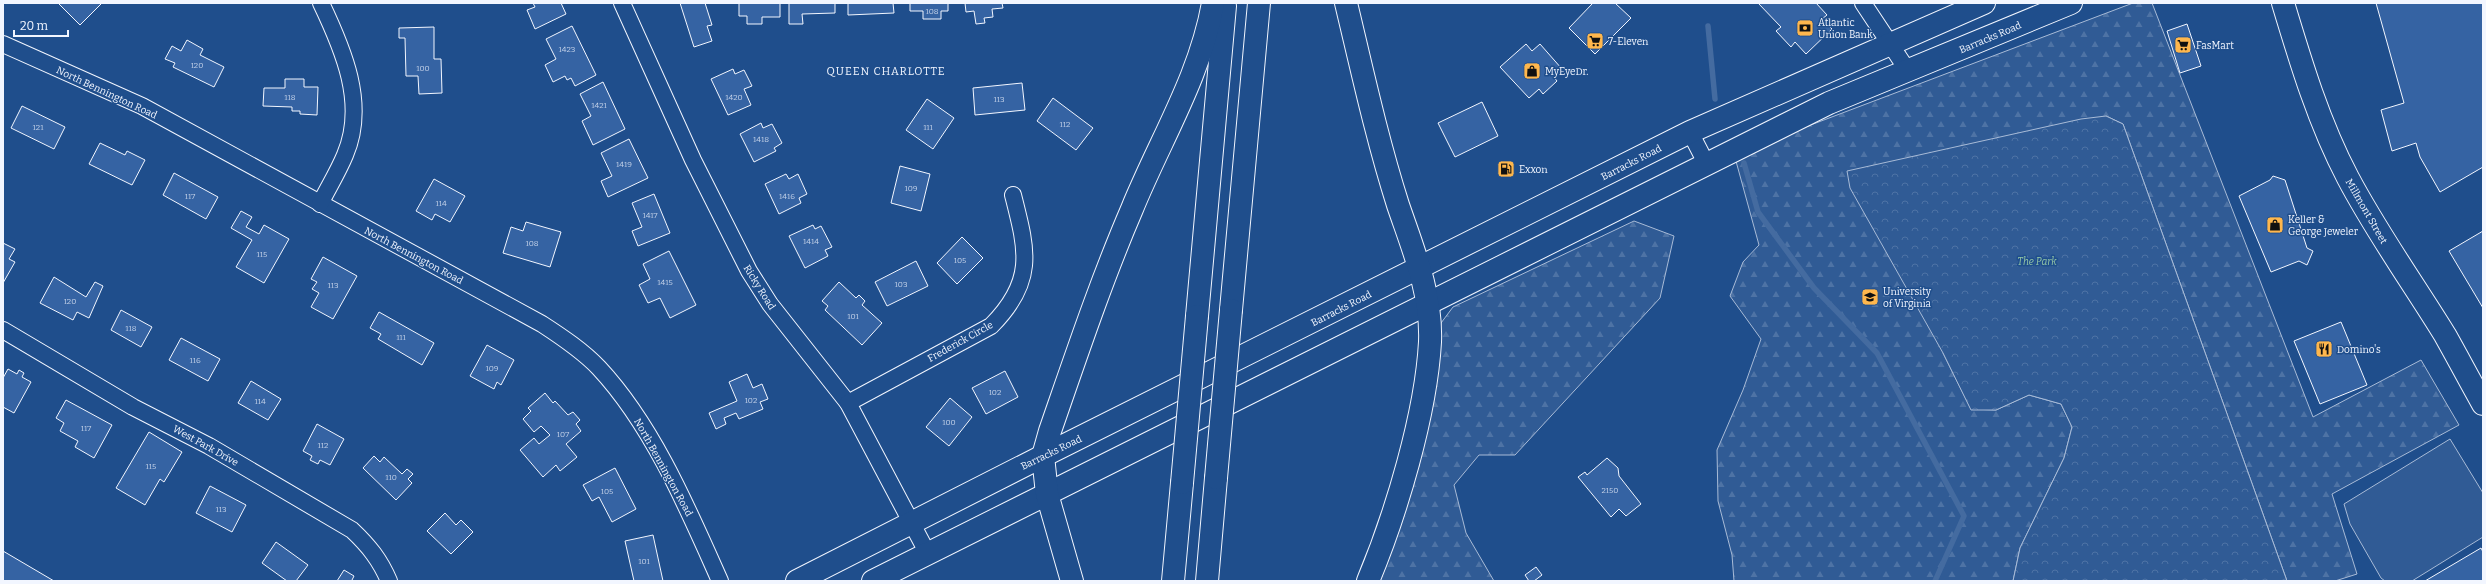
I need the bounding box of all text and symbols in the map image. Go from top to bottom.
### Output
house number: 108 [925,7,939,16]
scale bar [14,12,68,38]
place label: Atlantic Union Bank [1818,17,1873,41]
bank icon: Atlantic Union Bank [1795,18,1815,38]
text: 20 m [20,19,49,33]
street label: Barracks Road [1958,19,2023,56]
supermarket icon: 7-Eleven [1585,31,1605,51]
supermarket icon: FasMart [2173,35,2193,55]
place label: 7-Eleven [1608,36,1649,48]
place label: FasMart [2196,40,2234,52]
house number: 1423 [559,45,576,54]
house number: 120 [191,61,203,70]
shop icon: MyEyeDr. [1522,61,1542,81]
street label: North Bennington Road [54,64,159,122]
house number: 100 [416,64,430,73]
district label: QUEEN CHARLOTTE [826,65,946,78]
place label: MyEyeDr. [1545,66,1588,78]
house number: 118 [284,93,296,102]
house number: 1420 [725,93,743,102]
house number: 113 [993,95,1005,104]
house number: 1421 [591,101,608,110]
house number: 112 [1060,120,1070,129]
house number: 121 [33,123,44,132]
house number: 111 [923,123,934,132]
house number: 1418 [753,135,769,144]
street label: Barracks Road [1599,142,1664,183]
fuel station icon: Exxon [1496,159,1516,179]
house number: 1419 [616,160,632,169]
place label: Exxon [1519,164,1548,176]
street label: Millmont Street [2343,177,2390,246]
house number: 109 [904,184,918,193]
house number: 117 [185,192,195,201]
house number: 1416 [779,192,795,201]
house number: 114 [435,199,447,208]
house number: 1417 [642,211,658,220]
place label: Keller & George Jeweler [2288,214,2359,238]
shop icon: Keller & George Jeweler [2265,215,2285,235]
street label: North Bennington Road [362,225,465,287]
house number: 1414 [803,237,819,246]
house number: 108 [525,239,539,248]
house number: 115 [257,250,267,259]
house number: 105 [954,256,966,265]
park label: The Park [2017,256,2057,268]
street label: Ricky Road [741,263,778,312]
house number: 1415 [657,278,673,287]
house number: 103 [895,280,908,289]
house number: 113 [327,281,339,290]
place label: University of Virginia [1883,286,1932,310]
school or university icon: University of Virginia [1860,287,1880,307]
street label: Barracks Road [1309,288,1374,329]
house number: 120 [64,297,76,306]
house number: 101 [847,312,860,321]
street label: Frederick Circle [926,319,995,365]
house number: 118 [125,324,137,333]
house number: 111 [396,333,407,342]
restaurant icon: Domino's [2314,339,2334,359]
place label: Domino's [2337,344,2381,356]
house number: 116 [189,356,201,365]
house number: 109 [485,364,499,373]
house number: 102 [989,388,1001,397]
house number: 102 [745,396,757,405]
house number: 114 [254,397,266,406]
street label: North Bennington Road [631,416,695,519]
house number: 100 [942,418,956,427]
street label: West Park Drive [171,423,240,469]
house number: 117 [81,424,91,433]
house number: 107 [557,430,569,439]
street label: Barracks Road [1019,433,1084,473]
house number: 112 [318,441,328,450]
house number: 115 [146,462,156,471]
house number: 110 [385,473,397,482]
house number: 2150 [1602,486,1619,495]
house number: 105 [601,487,613,496]
house number: 113 [215,505,227,514]
house number: 101 [638,557,651,566]

